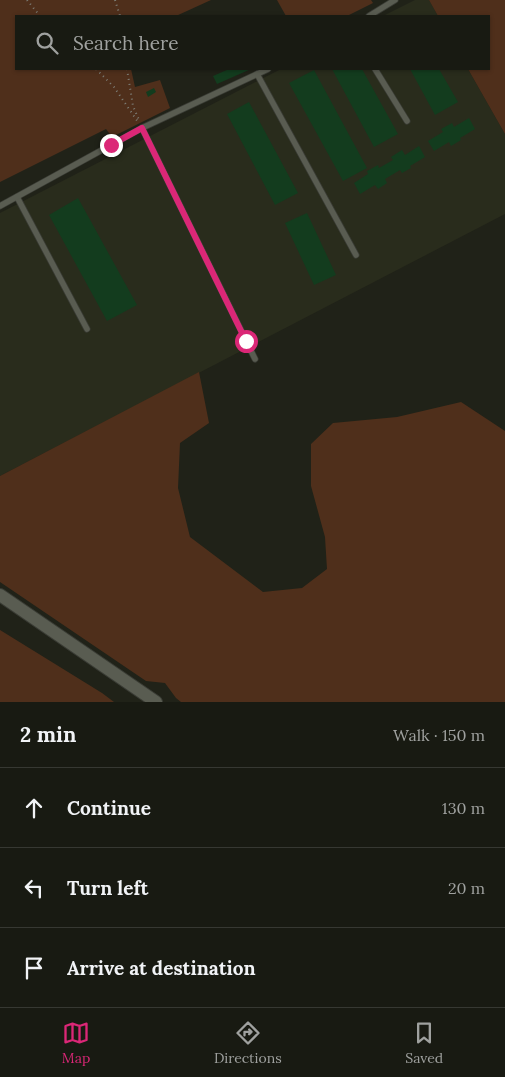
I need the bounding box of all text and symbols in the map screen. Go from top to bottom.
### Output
search box [15,15,490,70]
icon: search [33,29,61,57]
text: Search here [73,31,179,55]
route end [100,134,123,157]
route start [235,330,258,353]
text: 2 min [20,721,76,748]
text: Walk · 150 m [393,725,485,745]
icon: ahead [20,794,48,822]
text: Continue [67,796,151,820]
text: 130 m [442,798,485,818]
icon: left [20,874,48,902]
text: Turn left [67,876,148,900]
text: 20 m [448,878,485,898]
icon: arrive [20,954,48,982]
text: Arrive at destination [67,956,256,980]
tab: Map [62,1019,90,1067]
tab: Directions [214,1019,282,1067]
tab: Saved [405,1019,443,1067]

